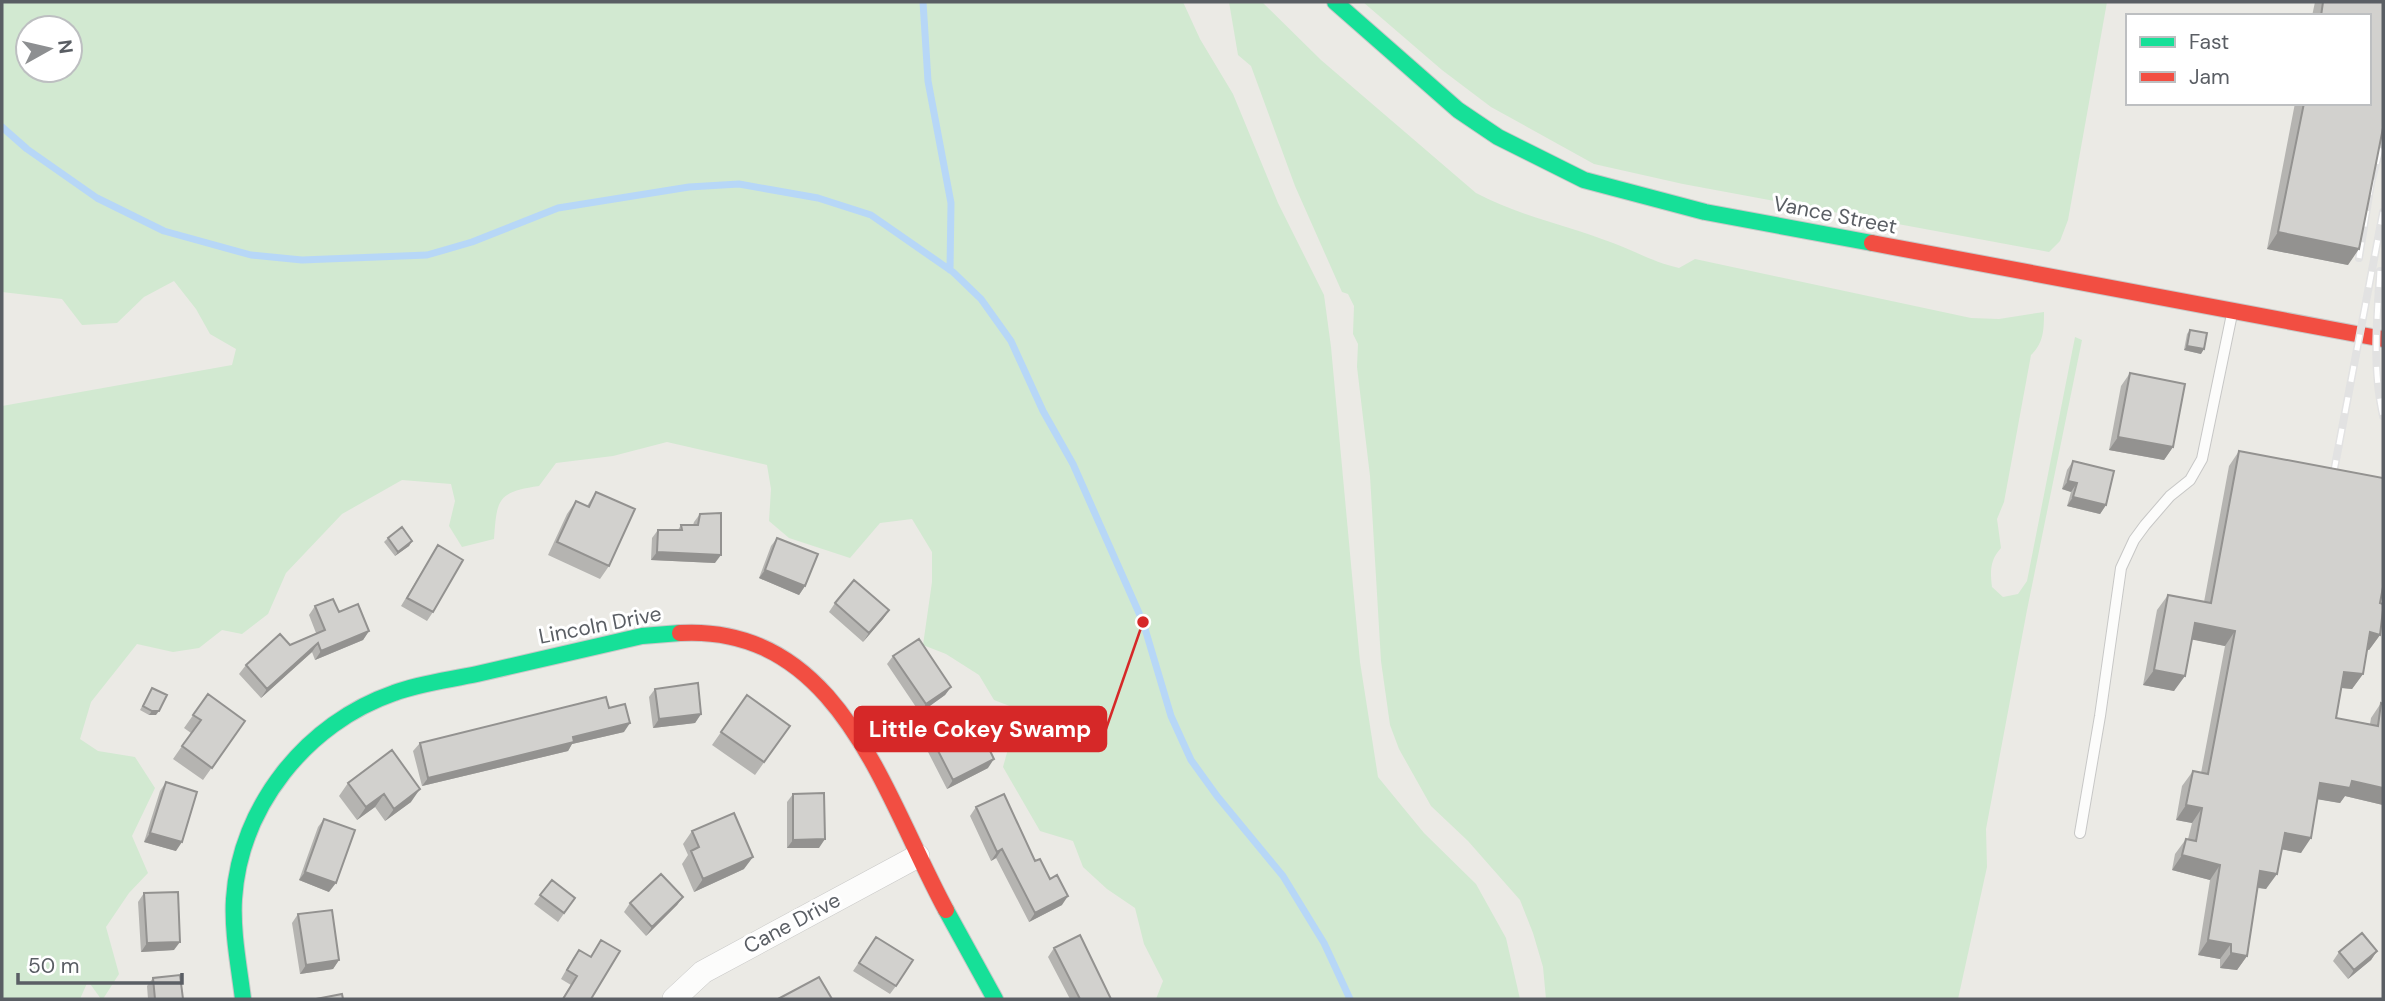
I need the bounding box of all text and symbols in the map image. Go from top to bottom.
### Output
north arrow [14,14,84,84]
legend [2126,14,2371,105]
text: Fast [2189,28,2229,56]
text: N [52,38,79,55]
text: Jam [2189,63,2230,91]
street label: Vance Street [1771,189,1899,241]
street label: Lincoln Drive [536,599,664,651]
callout: Little Cokey Swamp [855,707,1106,751]
text: Little Cokey Swamp [869,714,1091,744]
street label: Cane Drive [739,886,845,960]
scale bar [18,942,182,986]
text: 50 m [28,952,79,980]

